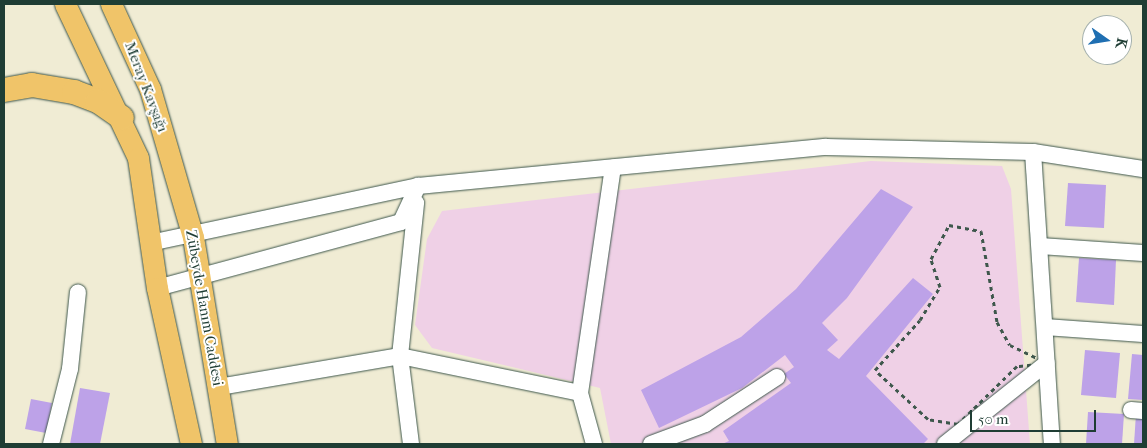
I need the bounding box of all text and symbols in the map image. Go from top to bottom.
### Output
north arrow [1082,15,1132,65]
text: K [1112,36,1131,50]
street label: Meray Kavşağı [120,39,172,135]
street label: Zübeyde Hanım Caddesi [181,229,227,387]
scale bar [972,400,1098,432]
text: 50 m [978,410,1008,428]

